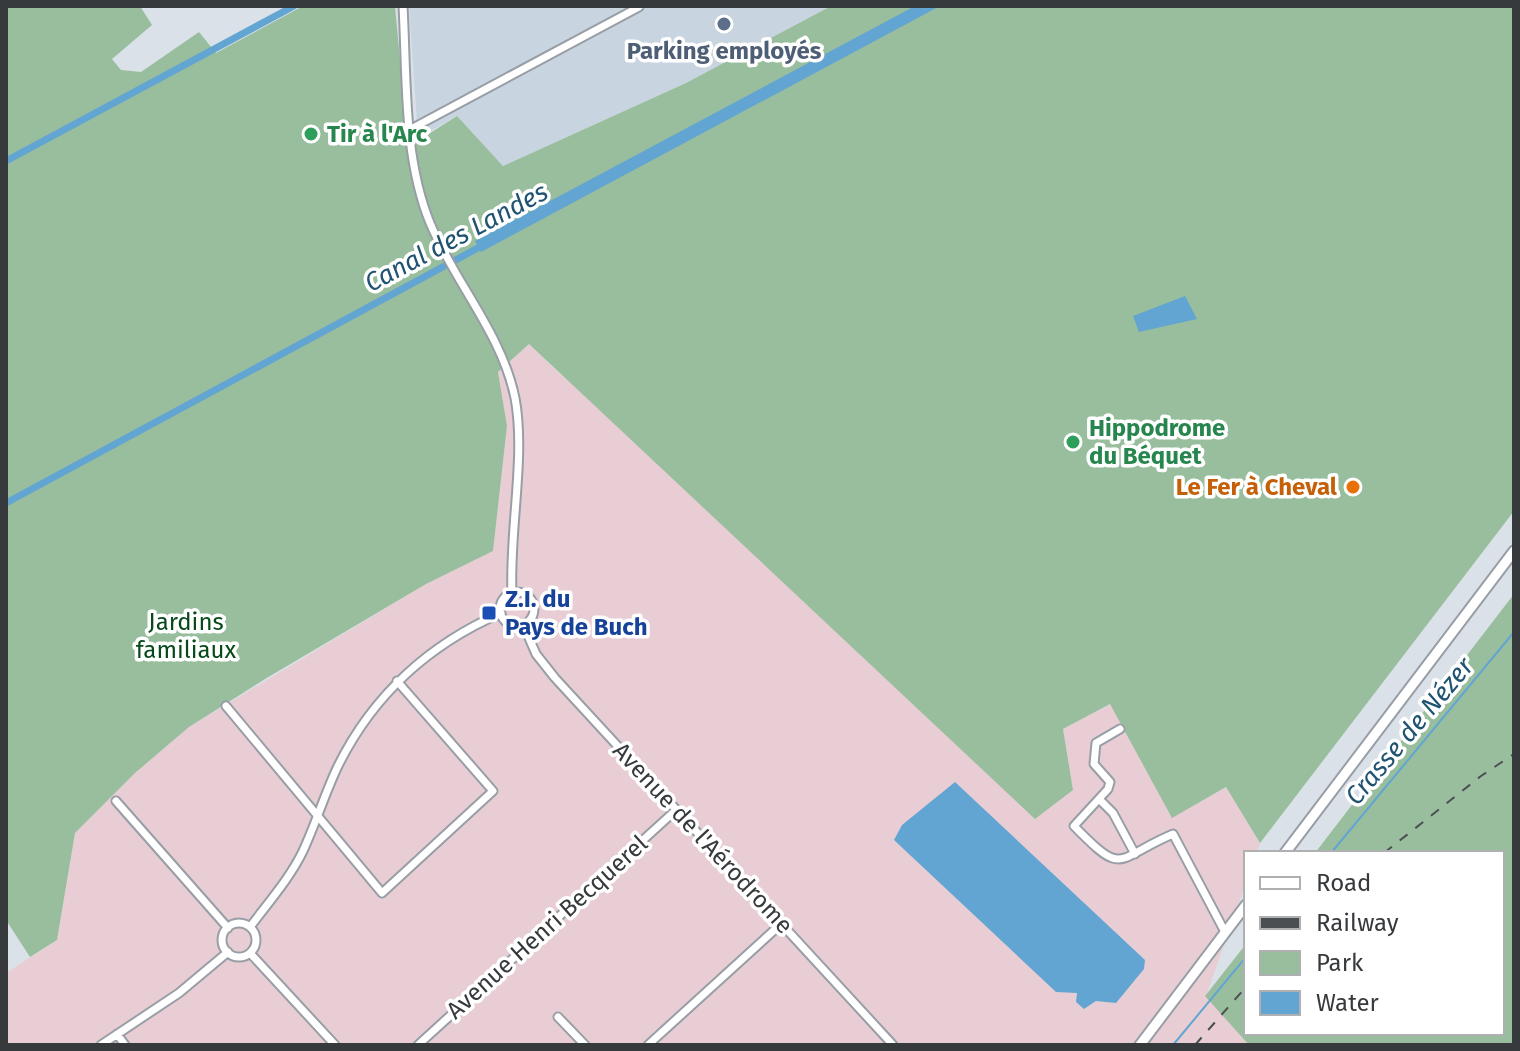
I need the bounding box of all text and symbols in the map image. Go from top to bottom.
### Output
marker: Parking employés [715,15,733,33]
place label: Parking employés [627,37,822,65]
place label: Tir à l'Arc [327,120,428,148]
marker: Tir à l'Arc [302,125,320,143]
water label: Canal des Landes [359,176,553,299]
place label: Hippodrome du Béquet [1089,414,1225,470]
marker: Hippodrome du Béquet [1064,433,1082,451]
place label: Le Fer à Cheval [1176,473,1338,501]
marker: Le Fer à Cheval [1344,478,1362,496]
place label: Z.I. du Pays de Buch [505,585,648,641]
marker: Z.I. du Pays de Buch [480,604,498,622]
park label: Jardins familiaux [136,608,237,664]
water label: Crasse de Nézer [1339,651,1481,811]
street label: Avenue de l'Aérodrome [607,737,799,939]
street label: Avenue Henri Becquerel [441,829,653,1025]
legend [1244,851,1504,1035]
text: Road [1316,869,1371,897]
text: Railway [1316,909,1399,937]
text: Park [1316,949,1364,977]
text: Water [1316,989,1380,1017]

